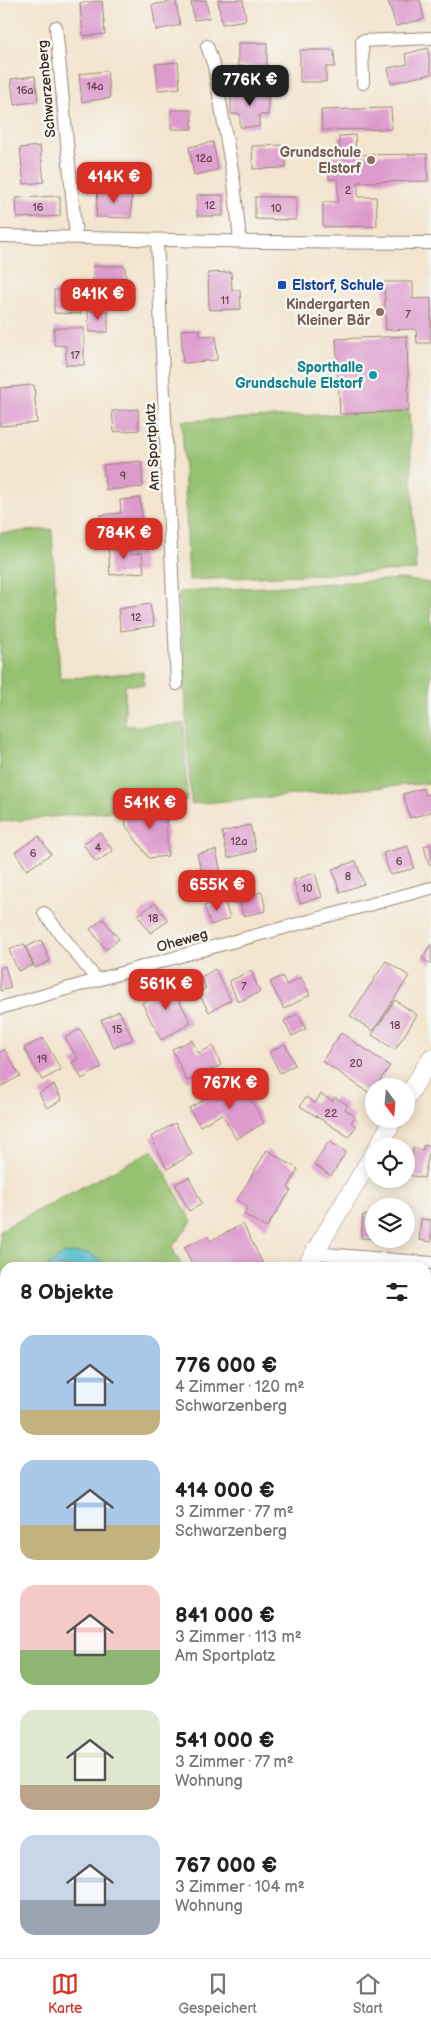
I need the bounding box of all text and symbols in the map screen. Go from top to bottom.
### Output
street label: Schwarzenberg [34,39,59,138]
pin: 776K € [209,64,291,107]
text: 776K € [223,71,277,90]
house number: 14a [86,80,104,93]
house number: 16a [16,84,34,97]
place label: Grundschule Elstorf [280,144,362,177]
house number: 12a [196,152,212,165]
marker: Grundschule Elstorf [365,154,377,166]
pin: 414K € [73,162,155,204]
text: 414K € [88,168,140,187]
house number: 2 [345,184,352,197]
house number: 12 [205,199,216,212]
house number: 16 [33,201,44,214]
house number: 10 [271,202,282,215]
place label: Elstorf, Schule [292,277,384,294]
pin: 841K € [57,278,139,321]
marker: Elstorf, Schule [276,279,288,291]
text: 841K € [72,285,124,304]
house number: 11 [221,294,229,307]
place label: Kindergarten Kleiner Bär [286,296,370,329]
marker: Kindergarten Kleiner Bär [374,306,386,318]
house number: 7 [405,308,411,321]
house number: 17 [70,349,80,362]
place label: Sporthalle Grundschule Elstorf [235,359,364,392]
marker: Sporthalle Grundschule Elstorf [367,369,379,381]
street label: Am Sportplatz [142,402,163,491]
house number: 9 [120,470,126,483]
pin: 784K € [83,518,165,560]
text: 784K € [96,524,152,543]
house number: 12 [131,611,142,624]
pin: 541K € [109,788,191,830]
text: 541K € [124,794,176,813]
house number: 12a [231,835,247,848]
house number: 4 [95,841,102,854]
house number: 6 [30,847,37,860]
house number: 6 [396,855,403,868]
pin: 655K € [176,870,258,912]
house number: 8 [345,870,351,883]
text: 655K € [189,876,245,895]
house number: 10 [302,882,313,895]
house number: 18 [148,912,158,925]
street label: Oheweg [155,925,210,956]
pin: 561K € [125,968,207,1011]
text: 561K € [140,975,192,994]
house number: 7 [241,980,247,993]
house number: 18 [390,1019,400,1032]
house number: 15 [112,1023,122,1036]
house number: 19 [37,1053,47,1066]
house number: 20 [350,1057,363,1070]
pin: 767K € [189,1068,271,1110]
text: 767K € [203,1074,257,1093]
north arrow [365,1078,415,1128]
map controls [365,1078,415,1248]
house number: 22 [325,1107,338,1120]
button: locate [365,1138,415,1188]
button: layers [365,1198,415,1248]
icon: filters [383,1278,411,1306]
text: 8 Objekte [20,1280,114,1305]
text: 776 000 € [175,1353,277,1378]
icon: home [60,1355,120,1415]
text: 4 Zimmer · 120 m² [175,1378,304,1397]
text: Schwarzenberg [175,1397,287,1416]
text: 414 000 € [175,1478,275,1503]
icon: home [60,1480,120,1540]
text: 3 Zimmer · 77 m² [175,1503,294,1522]
text: Schwarzenberg [175,1522,287,1541]
text: 841 000 € [175,1603,275,1628]
icon: home [60,1605,120,1665]
text: 3 Zimmer · 113 m² [175,1628,302,1647]
text: Am Sportplatz [175,1647,275,1666]
text: 541 000 € [175,1728,274,1753]
icon: home [60,1730,120,1790]
text: 3 Zimmer · 77 m² [175,1753,294,1772]
text: Wohnung [175,1772,243,1791]
text: 767 000 € [175,1853,277,1878]
icon: home [60,1855,120,1915]
text: 3 Zimmer · 104 m² [175,1878,305,1897]
text: Wohnung [175,1897,243,1916]
tab: Karte [48,1970,82,2017]
tab: Gespeichert [178,1970,257,2017]
tab: Start [353,1970,383,2017]

